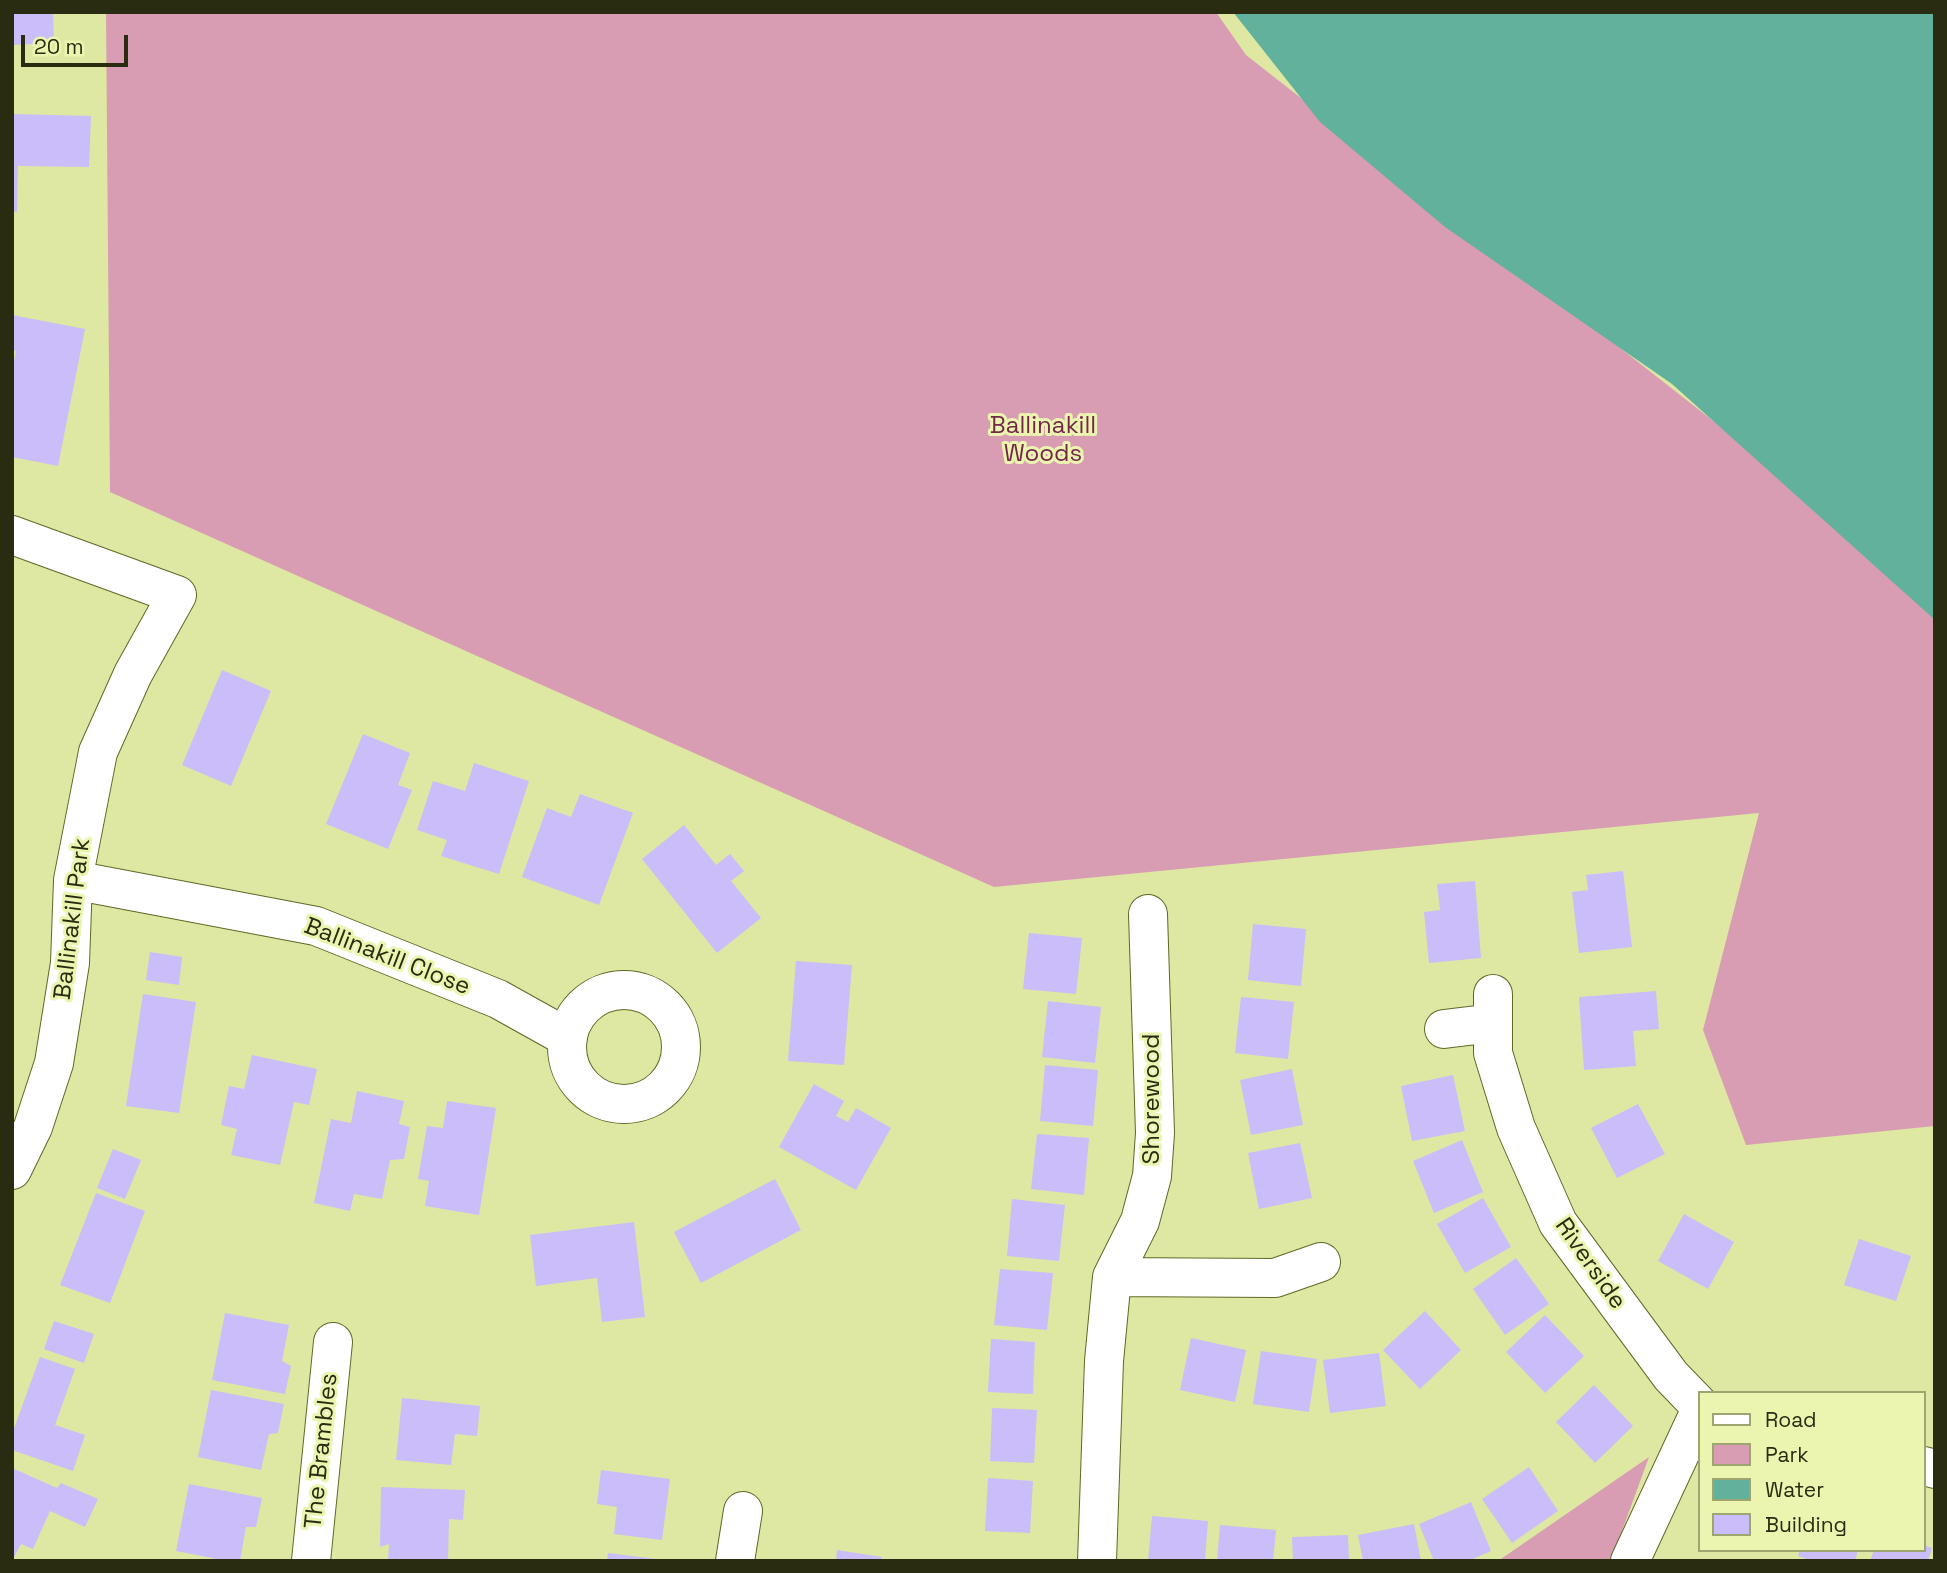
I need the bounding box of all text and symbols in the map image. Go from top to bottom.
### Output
scale bar [24,21,131,65]
text: 20 m [34,33,84,60]
park label: Ballinakill Woods [990,412,1096,468]
street label: Ballinakill Park [49,837,97,1001]
street label: Ballinakill Close [300,912,474,1002]
street label: Shorewood [1138,1034,1166,1164]
street label: Riverside [1548,1213,1632,1315]
street label: The Brambles [300,1372,344,1530]
legend [1699,1391,1926,1552]
text: Road [1765,1406,1817,1433]
text: Park [1765,1441,1809,1468]
text: Water [1765,1476,1824,1503]
text: Building [1765,1511,1847,1538]

